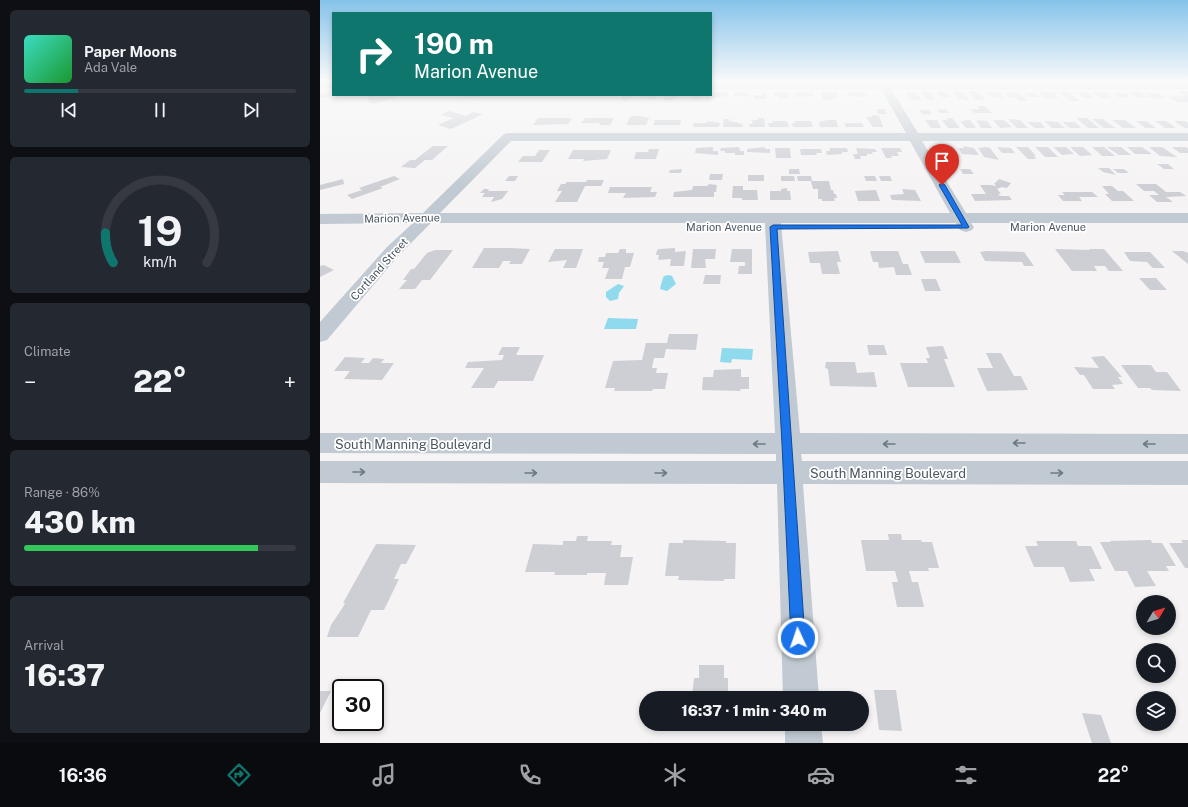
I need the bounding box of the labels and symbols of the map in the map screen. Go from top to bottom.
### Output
pin [925,144,959,185]
street label: Marion Avenue [364,211,440,225]
street label: Marion Avenue [686,221,762,233]
street label: Marion Avenue [1010,221,1086,233]
street label: Cortland Street [348,236,410,302]
street label: South Manning Boulevard [335,437,491,452]
one-way arrow [1013,439,1026,447]
one-way arrow [753,440,766,448]
one-way arrow [883,440,896,448]
one-way arrow [1143,440,1156,448]
street label: South Manning Boulevard [810,466,966,481]
one-way arrow [352,468,365,476]
one-way arrow [524,469,537,477]
one-way arrow [654,469,667,477]
one-way arrow [1050,469,1063,477]
north arrow [1136,595,1176,635]
position arrow [777,617,819,659]
speed limit sign: 30 [332,679,384,731]

